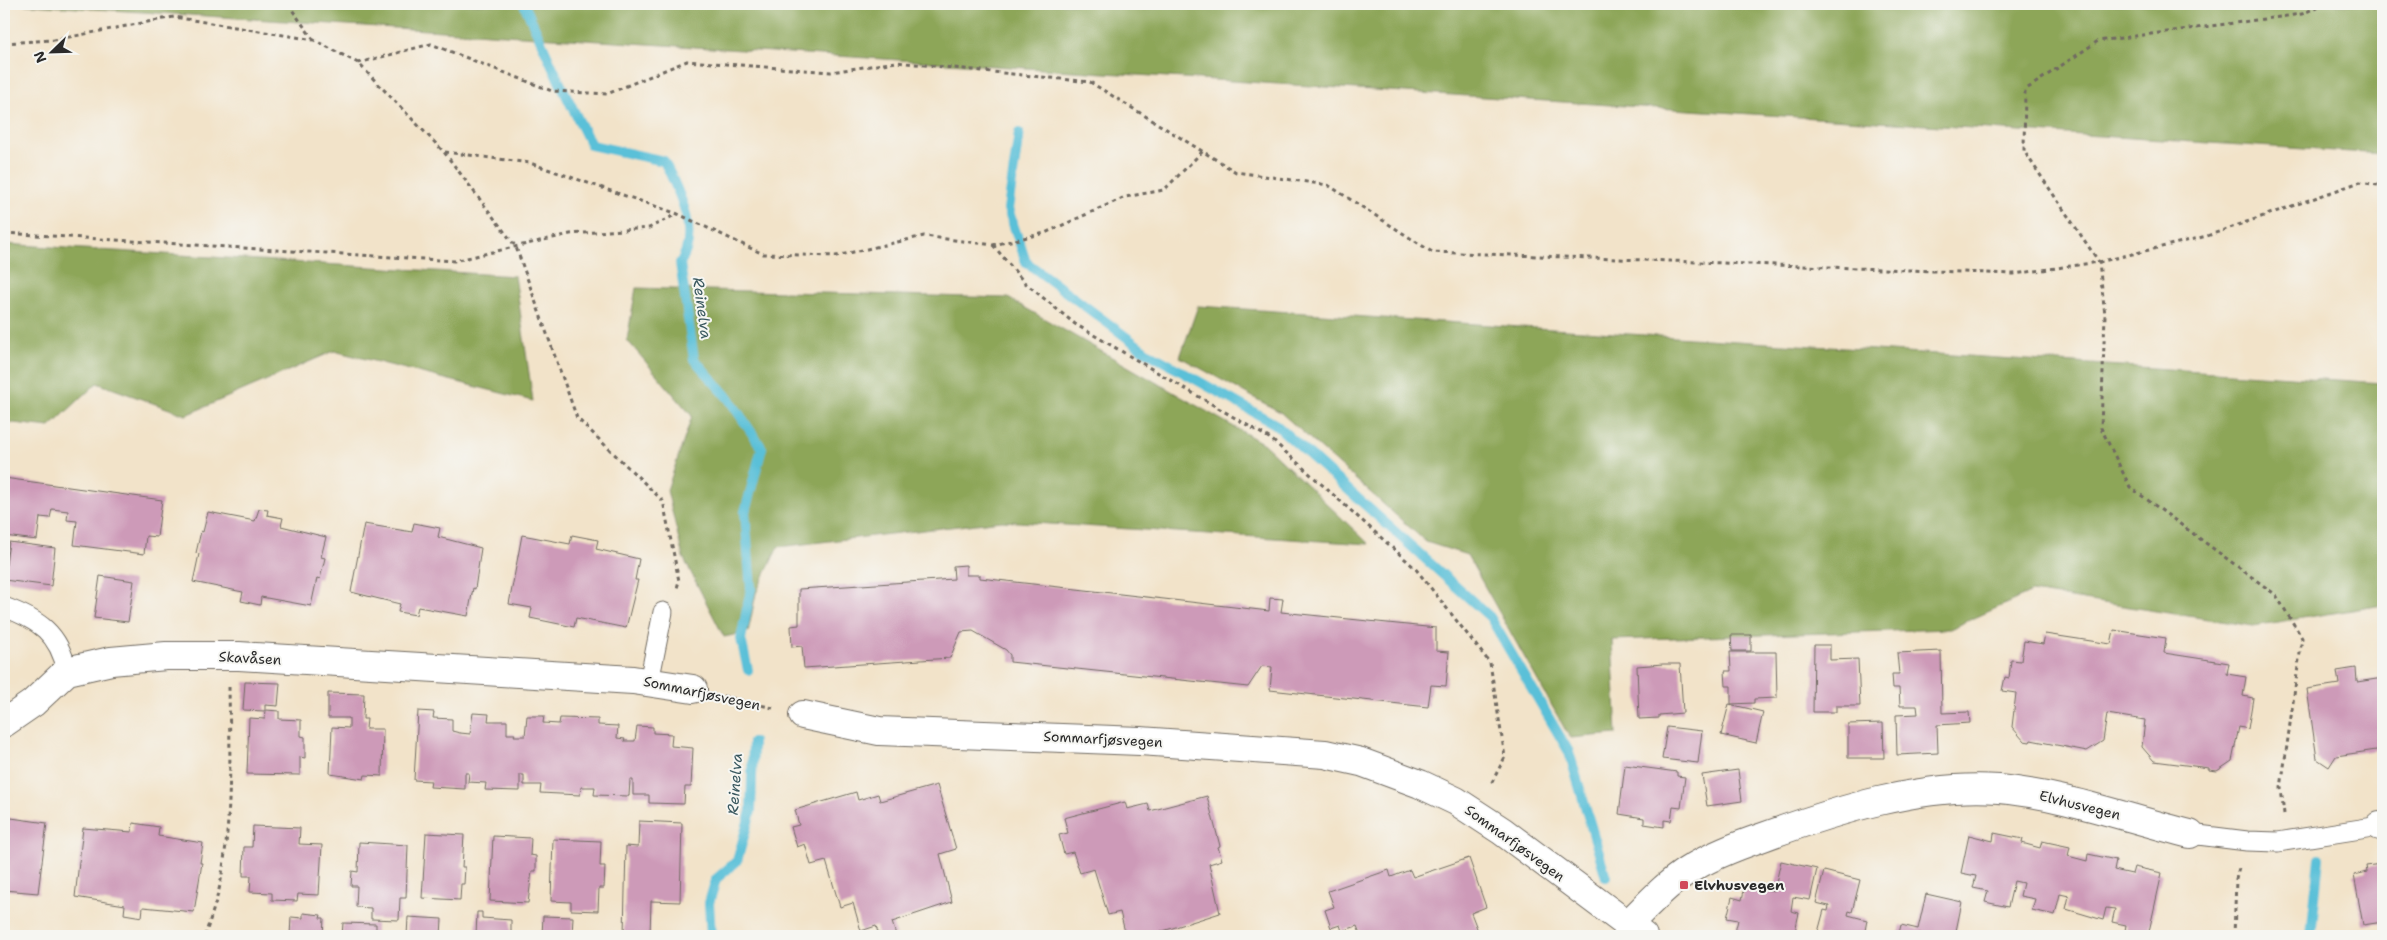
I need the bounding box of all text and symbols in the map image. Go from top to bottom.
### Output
north arrow [28,28,78,78]
text: N [30,48,50,66]
water label: Reinelva [688,276,716,340]
street label: Skavåsen [218,647,282,669]
street label: Sommarfjøsvegen [642,672,763,714]
street label: Sommarfjøsvegen [1043,727,1163,751]
water label: Reinelva [723,752,747,816]
street label: Elvhusvegen [2038,786,2123,824]
street label: Sommarfjøsvegen [1462,801,1569,886]
place label: Elvhusvegen [1694,876,1784,894]
marker: Elvhusvegen [1678,879,1690,891]

